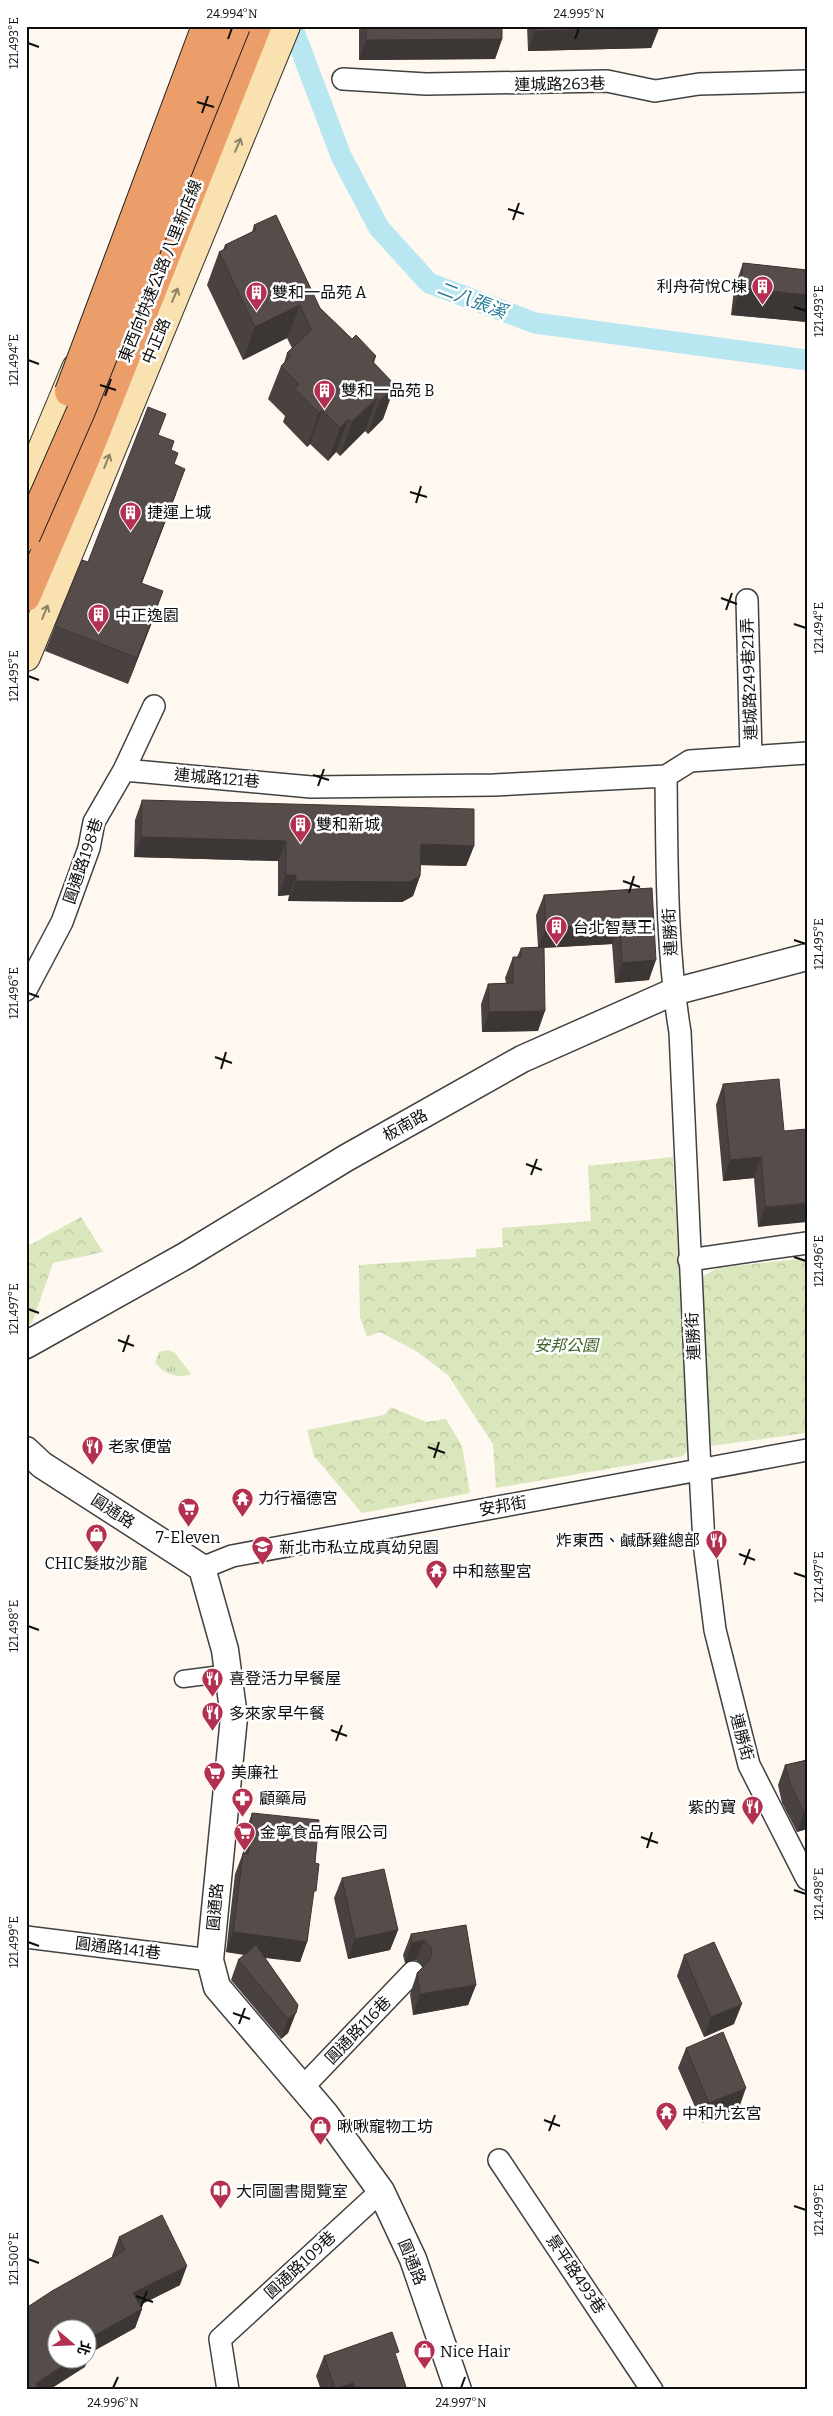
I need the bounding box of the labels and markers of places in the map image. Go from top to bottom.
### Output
building icon: 利舟荷悅C棟 [751,274,775,305]
place label: 利舟荷悅C棟 [657,277,747,296]
building icon: 雙和一品苑 A [244,280,268,311]
place label: 雙和一品苑 A [272,283,367,302]
building icon: 雙和一品苑 B [313,378,337,409]
place label: 雙和一品苑 B [341,381,435,400]
building icon: 捷運上城 [119,500,143,531]
place label: 捷運上城 [147,503,211,522]
building icon: 中正逸園 [87,603,111,634]
place label: 中正逸園 [115,606,179,625]
building icon: 雙和新城 [288,812,312,843]
place label: 雙和新城 [316,815,380,834]
building icon: 台北智慧王 [545,915,569,946]
place label: 台北智慧王 [573,918,653,937]
restaurant icon: 老家便當 [80,1434,104,1465]
place label: 老家便當 [108,1437,172,1456]
temple icon: 力行福德宮 [230,1486,254,1517]
place label: 力行福德宮 [258,1489,338,1508]
supermarket icon: 7-Eleven [176,1496,200,1527]
shop icon: CHIC髮妝沙龍 [84,1522,108,1553]
place label: 7-Eleven [156,1528,220,1547]
restaurant icon: 炸東西、鹹酥雞總部 [704,1528,728,1559]
place label: 炸東西、鹹酥雞總部 [556,1531,700,1550]
school or university icon: 新北市私立成真幼兒園 [251,1535,275,1566]
place label: 新北市私立成真幼兒園 [279,1538,439,1557]
place label: CHIC髮妝沙龍 [44,1554,148,1573]
temple icon: 中和慈聖宮 [424,1559,448,1590]
place label: 中和慈聖宮 [452,1562,532,1581]
restaurant icon: 喜登活力早餐屋 [201,1666,225,1697]
place label: 喜登活力早餐屋 [229,1669,341,1688]
restaurant icon: 多來家早午餐 [201,1701,225,1732]
place label: 多來家早午餐 [229,1704,325,1723]
supermarket icon: 美廉社 [203,1760,227,1791]
place label: 美廉社 [231,1763,279,1782]
pharmacy icon: 顧藥局 [231,1786,255,1817]
place label: 顧藥局 [259,1789,307,1808]
restaurant icon: 紫的寶 [740,1795,764,1826]
place label: 紫的寶 [688,1798,736,1817]
supermarket icon: 金寧食品有限公司 [232,1820,256,1851]
place label: 金寧食品有限公司 [260,1823,388,1842]
temple icon: 中和九玄宮 [654,2101,678,2132]
place label: 中和九玄宮 [682,2104,762,2123]
shop icon: 啾啾寵物工坊 [309,2114,333,2145]
place label: 啾啾寵物工坊 [337,2117,433,2136]
library icon: 大同圖書閱覽室 [208,2179,232,2210]
place label: 大同圖書閱覽室 [236,2182,348,2201]
shop icon: Nice Hair [412,2339,436,2370]
place label: Nice Hair [440,2342,510,2361]

